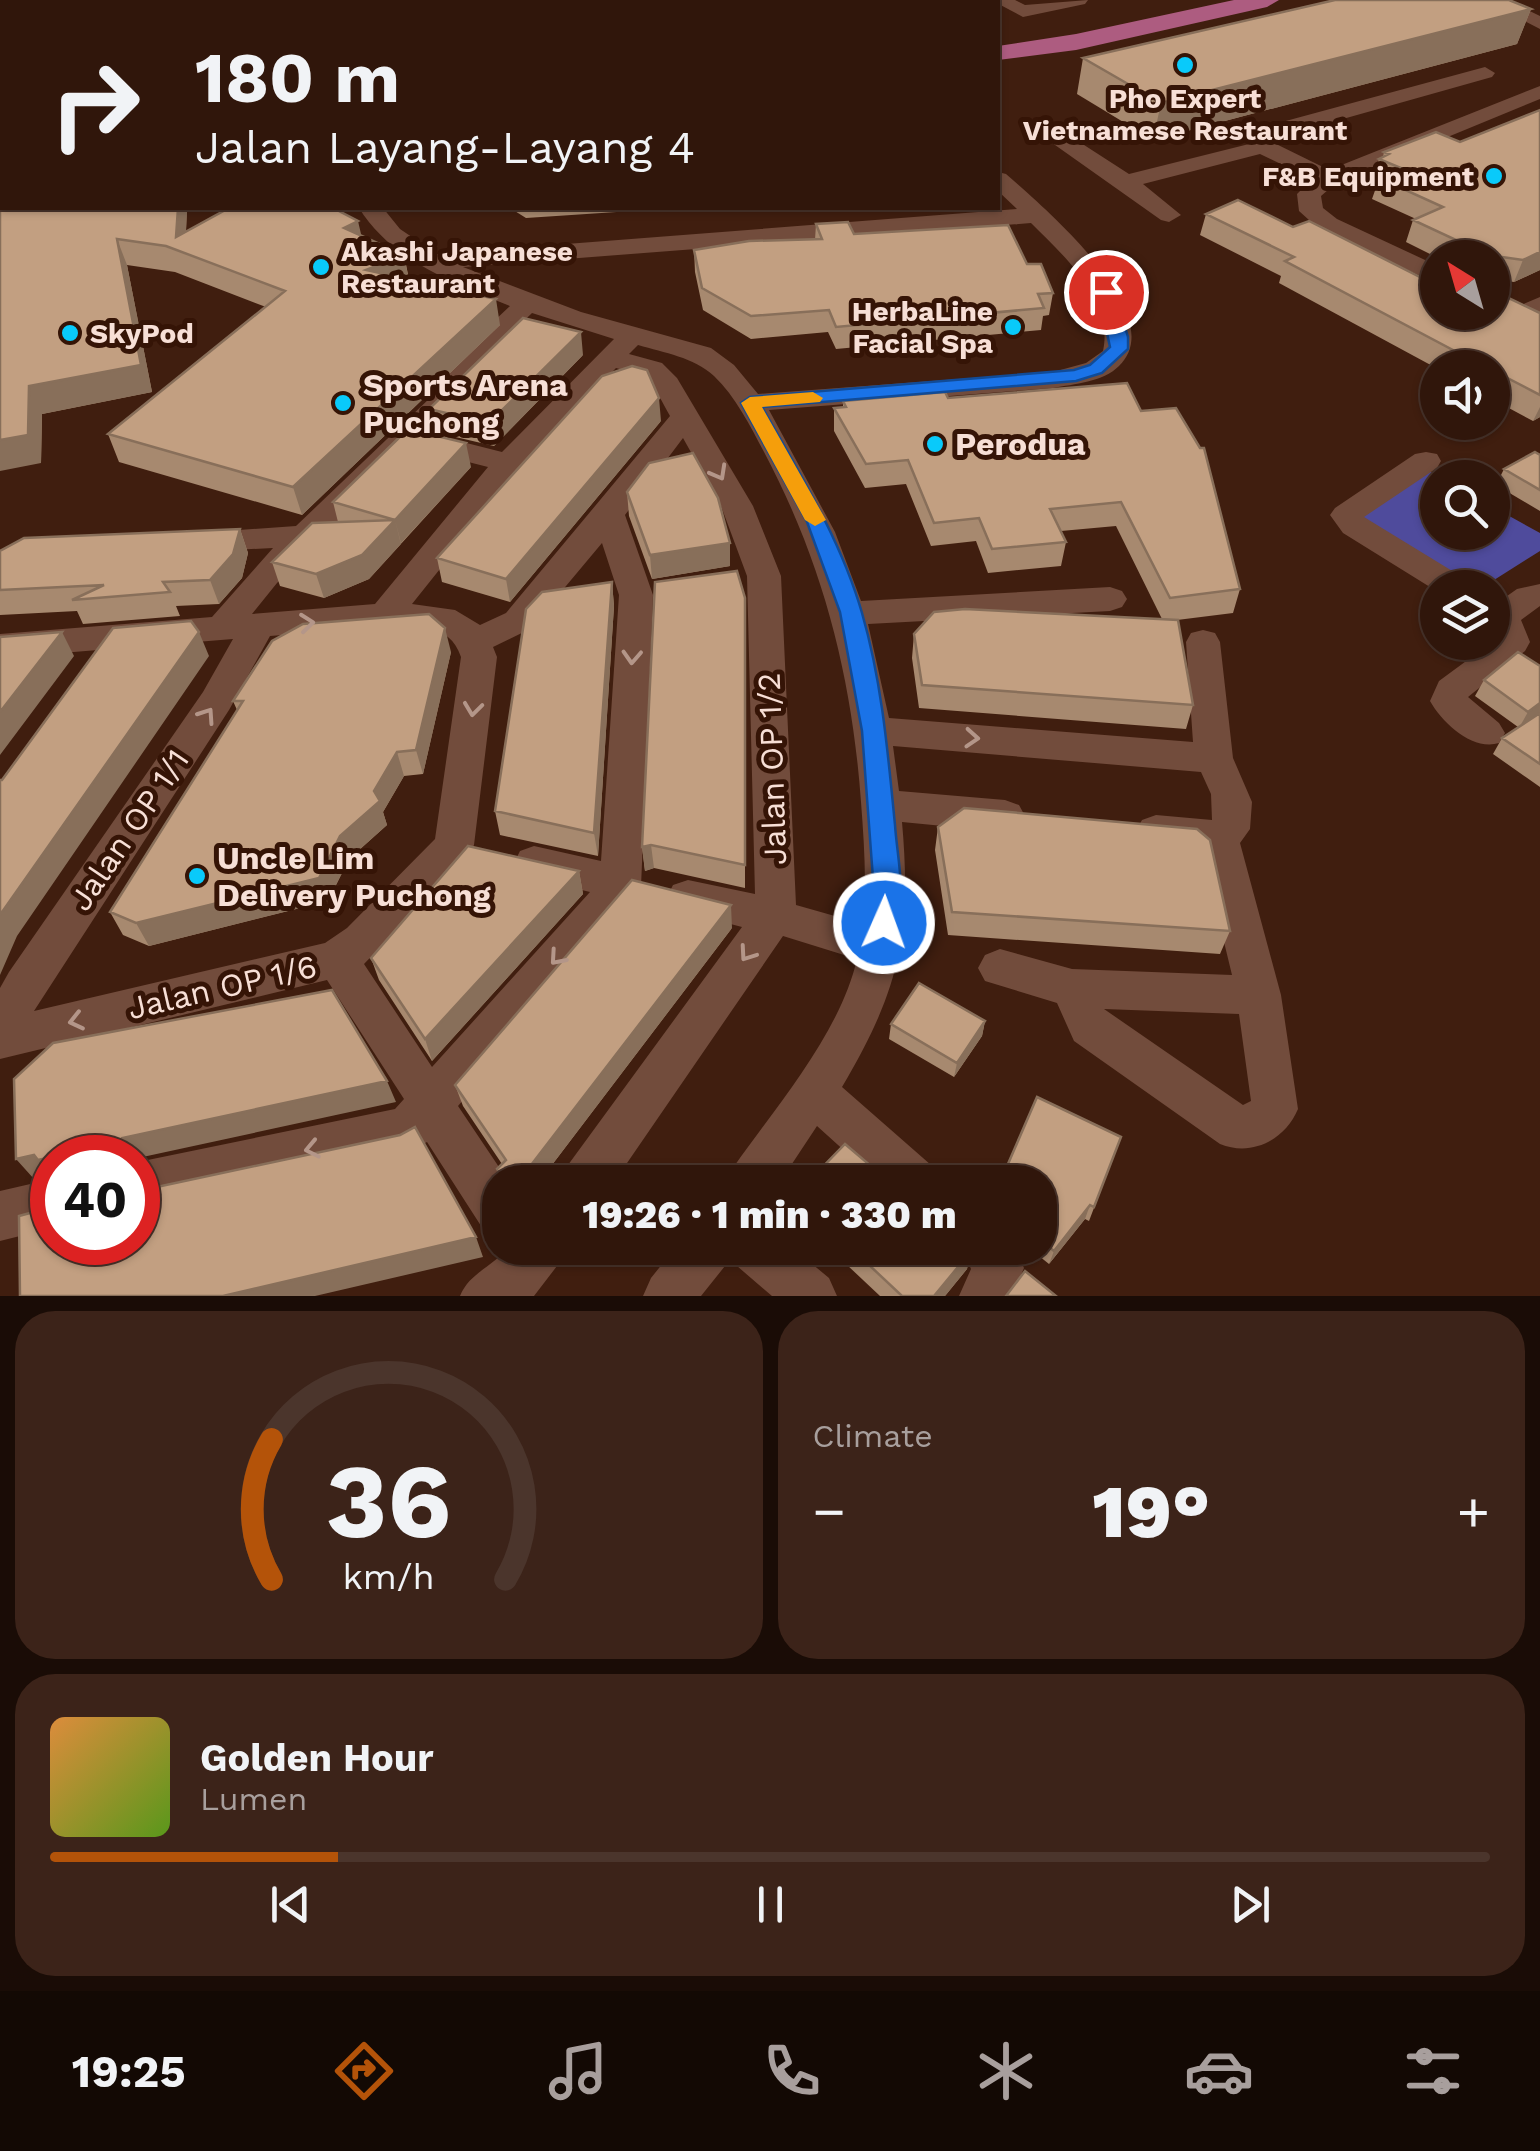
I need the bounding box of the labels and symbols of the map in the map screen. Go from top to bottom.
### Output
marker: Pho Expert Vietnamese Restaurant [1174,54,1196,76]
place label: Pho Expert Vietnamese Restaurant [1023,82,1347,147]
place label: F&B Equipment [1262,160,1474,193]
marker: F&B Equipment [1483,165,1505,187]
place label: Akashi Japanese Restaurant [341,235,573,300]
north arrow [1420,240,1510,330]
pin [1064,250,1149,335]
marker: Akashi Japanese Restaurant [310,256,332,278]
place label: HerbaLine Facial Spa [852,295,994,360]
marker: HerbaLine Facial Spa [1002,316,1024,338]
place label: SkyPod [90,317,194,350]
marker: SkyPod [59,322,81,344]
place label: Sports Arena Puchong [363,366,568,441]
marker: Sports Arena Puchong [332,392,354,414]
place label: Perodua [955,425,1086,463]
marker: Perodua [924,433,946,455]
one-way arrow [706,463,726,481]
one-way arrow [299,613,315,634]
one-way arrow [622,650,643,666]
street label: Jalan OP 1/2 [750,672,794,866]
one-way arrow [463,701,484,717]
one-way arrow [194,707,213,725]
one-way arrow [964,727,980,749]
street label: Jalan OP 1/1 [61,742,197,918]
place label: Uncle Lim Delivery Puchong [217,839,491,914]
marker: Uncle Lim Delivery Puchong [186,865,208,887]
position arrow [832,871,936,975]
one-way arrow [741,943,759,962]
street label: Jalan OP 1/6 [124,947,320,1027]
one-way arrow [551,947,569,965]
one-way arrow [68,1009,85,1030]
speed limit sign: 40 [30,1135,160,1265]
one-way arrow [303,1138,320,1159]

